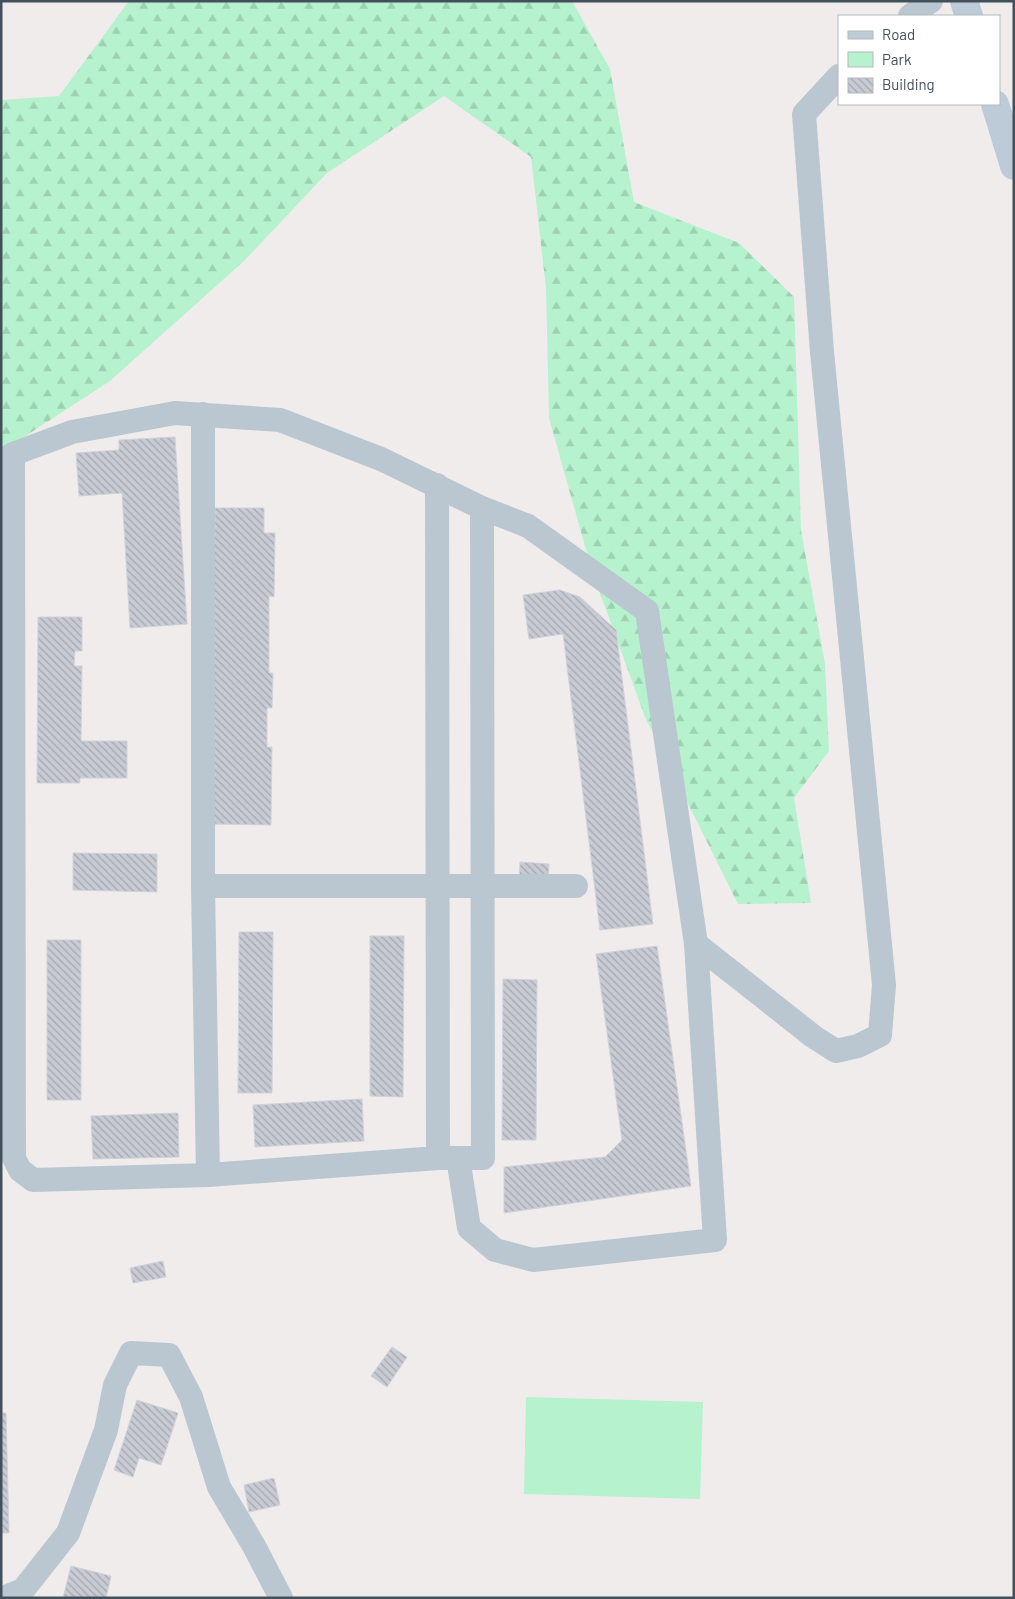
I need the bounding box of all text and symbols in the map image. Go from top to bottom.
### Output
legend [838,15,1000,105]
text: Road [882,25,915,43]
text: Park [882,50,912,68]
text: Building [882,75,935,93]

